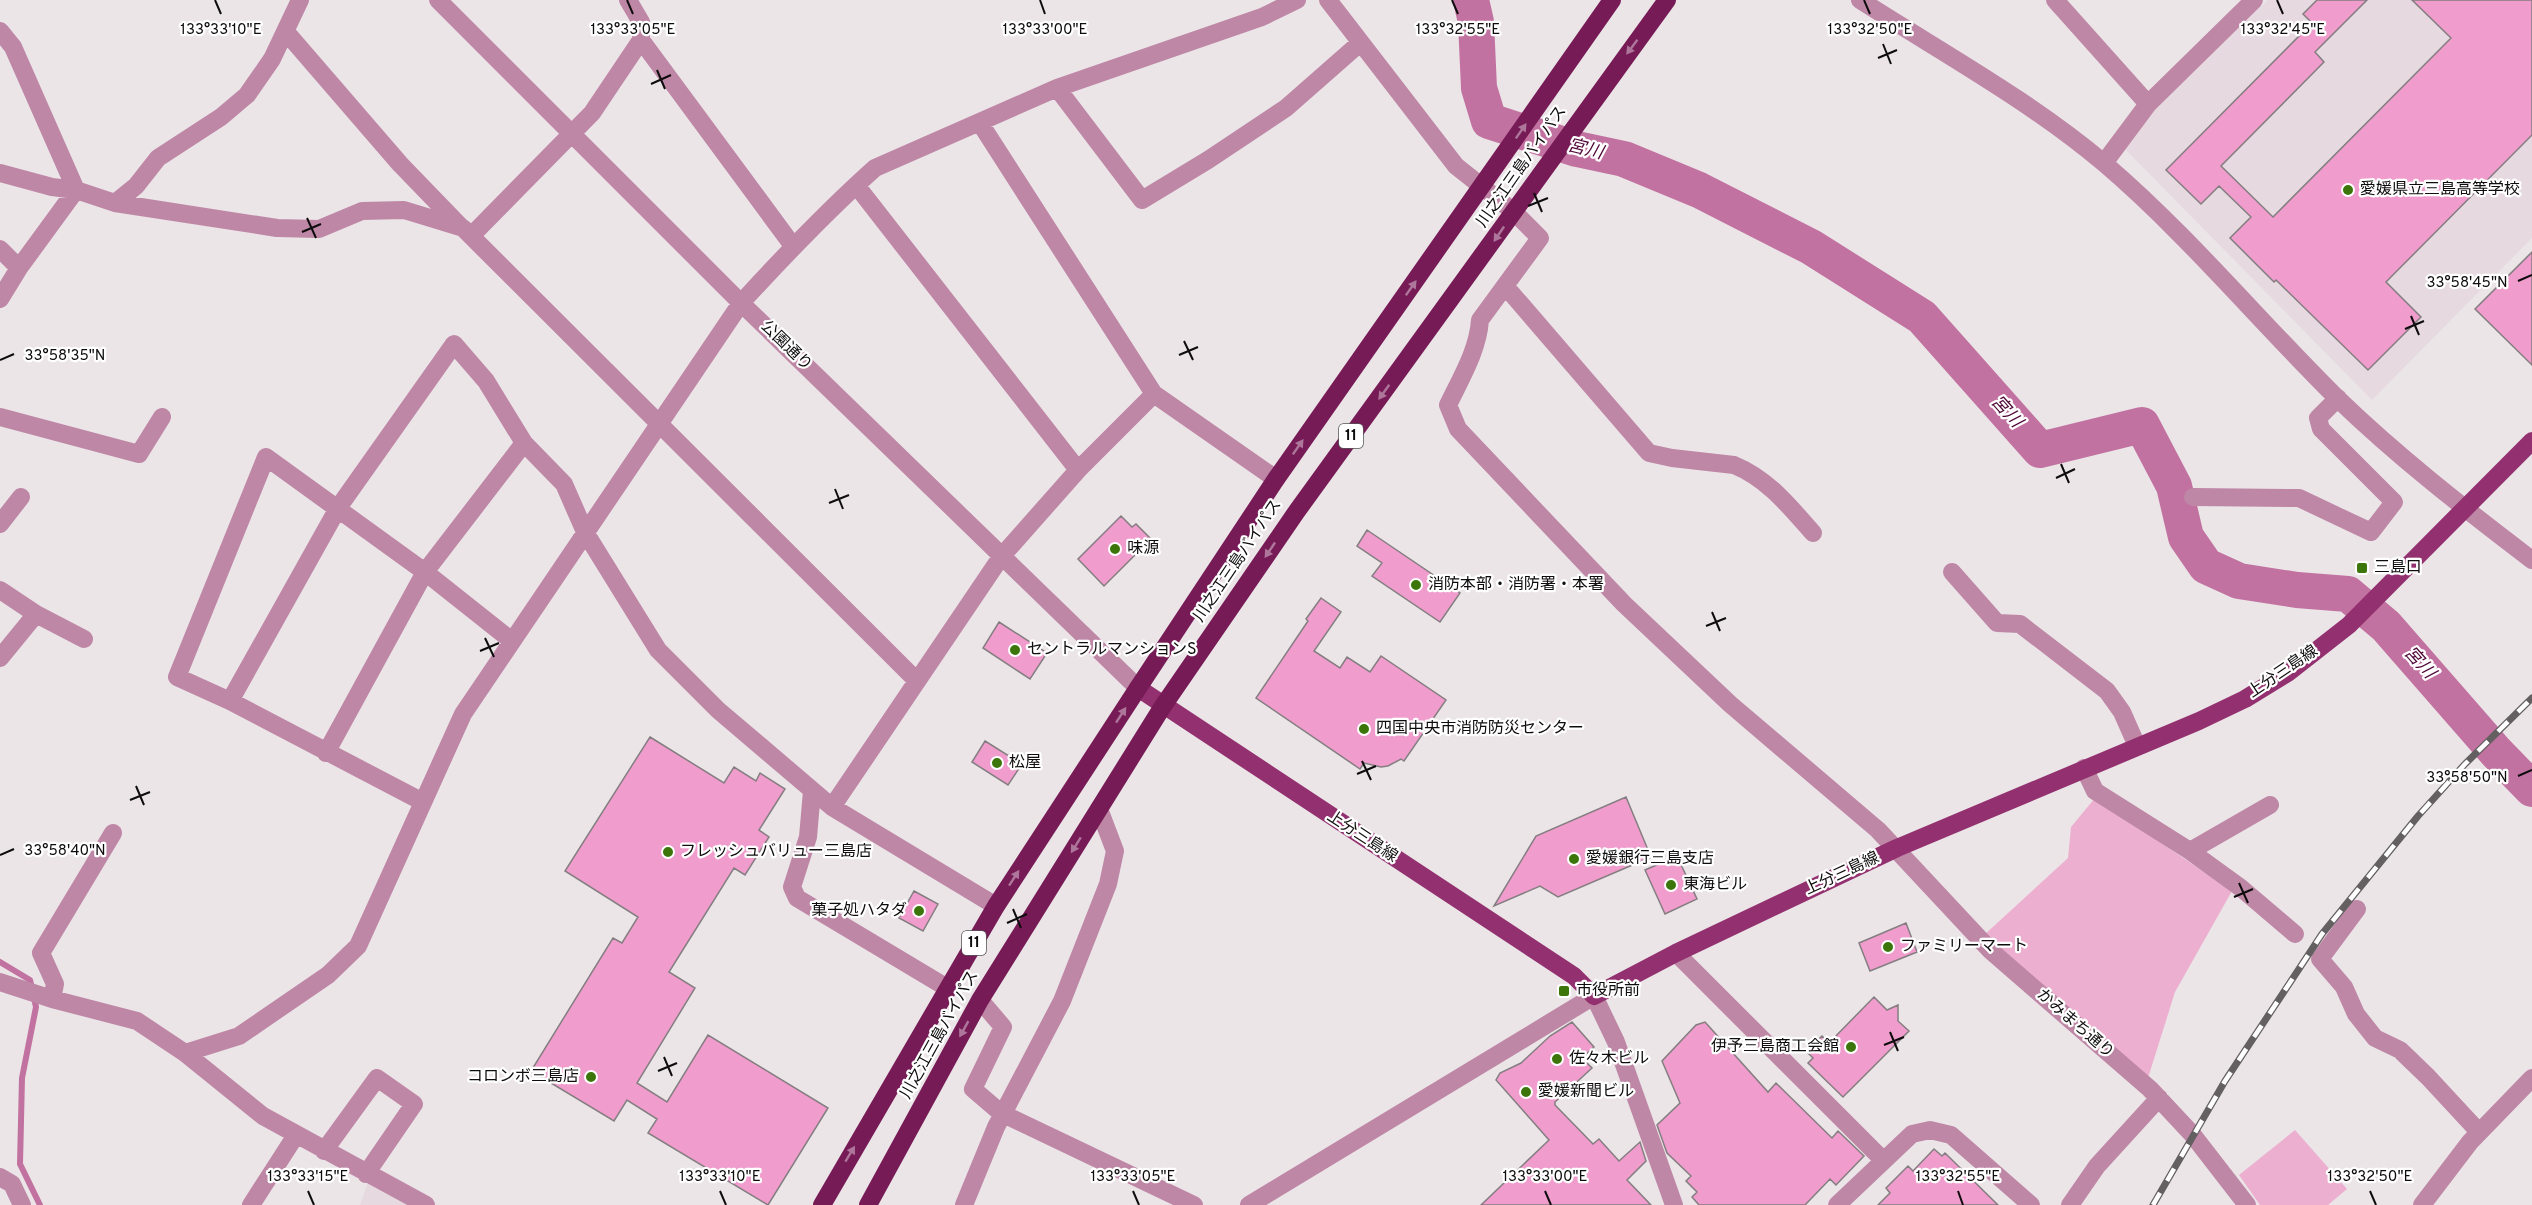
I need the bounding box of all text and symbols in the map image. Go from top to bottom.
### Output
text: 133°33'10"E [180,21,262,40]
text: 133°33'05"E [590,21,676,40]
text: 133°33'00"E [1002,21,1088,40]
text: 133°32'55"E [1416,21,1500,40]
text: 133°32'50"E [1828,21,1912,40]
text: 133°32'45"E [2241,21,2325,40]
one-way arrow [1626,39,1639,55]
street label: 川之江三島バイパス [1473,102,1571,232]
one-way arrow [1515,123,1526,139]
water label: 宮川 [1565,134,1607,166]
place label: 愛媛県立三島高等学校 [2360,180,2520,200]
marker: 愛媛県立三島高等学校 [2341,183,2355,197]
one-way arrow [1494,226,1505,242]
text: 33°58'45"N [2426,274,2508,293]
one-way arrow [1405,281,1417,297]
street label: 公園通り [756,317,816,375]
text: 33°58'35"N [25,347,105,366]
one-way arrow [1378,383,1390,399]
water label: 宮川 [1985,391,2028,435]
road number: 11 [1339,424,1363,448]
one-way arrow [1292,440,1304,456]
street label: 川之江三島バイパス [1190,496,1286,626]
place label: 味源 [1127,539,1159,559]
one-way arrow [1264,541,1276,557]
marker: 味源 [1108,542,1122,556]
place label: 三島口 [2374,558,2422,578]
marker: 三島口 [2355,561,2369,575]
place label: 消防本部・消防署・本署 [1428,575,1604,595]
marker: 消防本部・消防署・本署 [1409,578,1423,592]
place label: セントラルマンションS [1027,640,1197,660]
street label: 上分三島線 [2244,641,2322,703]
water label: 宮川 [2398,642,2441,686]
marker: セントラルマンションS [1008,643,1022,657]
one-way arrow [1115,706,1126,723]
place label: 四国中央市消防防災センター [1376,719,1584,739]
marker: 四国中央市消防防災センター [1357,722,1371,736]
place label: 松屋 [1009,753,1041,773]
marker: 松屋 [990,756,1004,770]
text: 33°58'50"N [2426,769,2508,788]
street label: 上分三島線 [1323,807,1401,867]
one-way arrow [1071,837,1082,853]
text: 33°58'40"N [24,842,106,861]
place label: フレッシュバリュー三島店 [680,842,872,862]
marker: フレッシュバリュー三島店 [661,845,675,859]
street label: 上分三島線 [1802,848,1882,900]
place label: 愛媛銀行三島支店 [1586,849,1714,869]
marker: 愛媛銀行三島支店 [1567,852,1581,866]
one-way arrow [1008,870,1019,886]
place label: 東海ビル [1683,875,1747,895]
marker: 東海ビル [1664,878,1678,892]
place label: 菓子処ハタダ [811,901,907,921]
marker: 菓子処ハタダ [912,904,926,918]
road number: 11 [962,931,986,955]
place label: ファミリーマート [1900,937,2028,957]
marker: ファミリーマート [1881,940,1895,954]
street label: 川之江三島バイパス [896,967,984,1103]
place label: 市役所前 [1576,981,1640,1001]
marker: 市役所前 [1557,984,1571,998]
street label: かみまち通り [2032,985,2118,1063]
one-way arrow [959,1021,969,1038]
place label: 伊予三島商工会館 [1711,1037,1839,1057]
marker: 伊予三島商工会館 [1844,1040,1858,1054]
place label: 佐々木ビル [1569,1049,1649,1069]
marker: 佐々木ビル [1550,1052,1564,1066]
place label: コロンボ三島店 [467,1067,579,1087]
marker: コロンボ三島店 [584,1070,598,1084]
place label: 愛媛新聞ビル [1538,1082,1634,1102]
marker: 愛媛新聞ビル [1519,1085,1533,1099]
one-way arrow [845,1146,856,1162]
text: 133°33'15"E [268,1168,349,1187]
text: 133°33'10"E [679,1168,761,1187]
text: 133°33'05"E [1090,1168,1176,1187]
text: 133°33'00"E [1502,1168,1588,1187]
text: 133°32'55"E [1916,1168,2000,1187]
text: 133°32'50"E [2328,1168,2412,1187]

